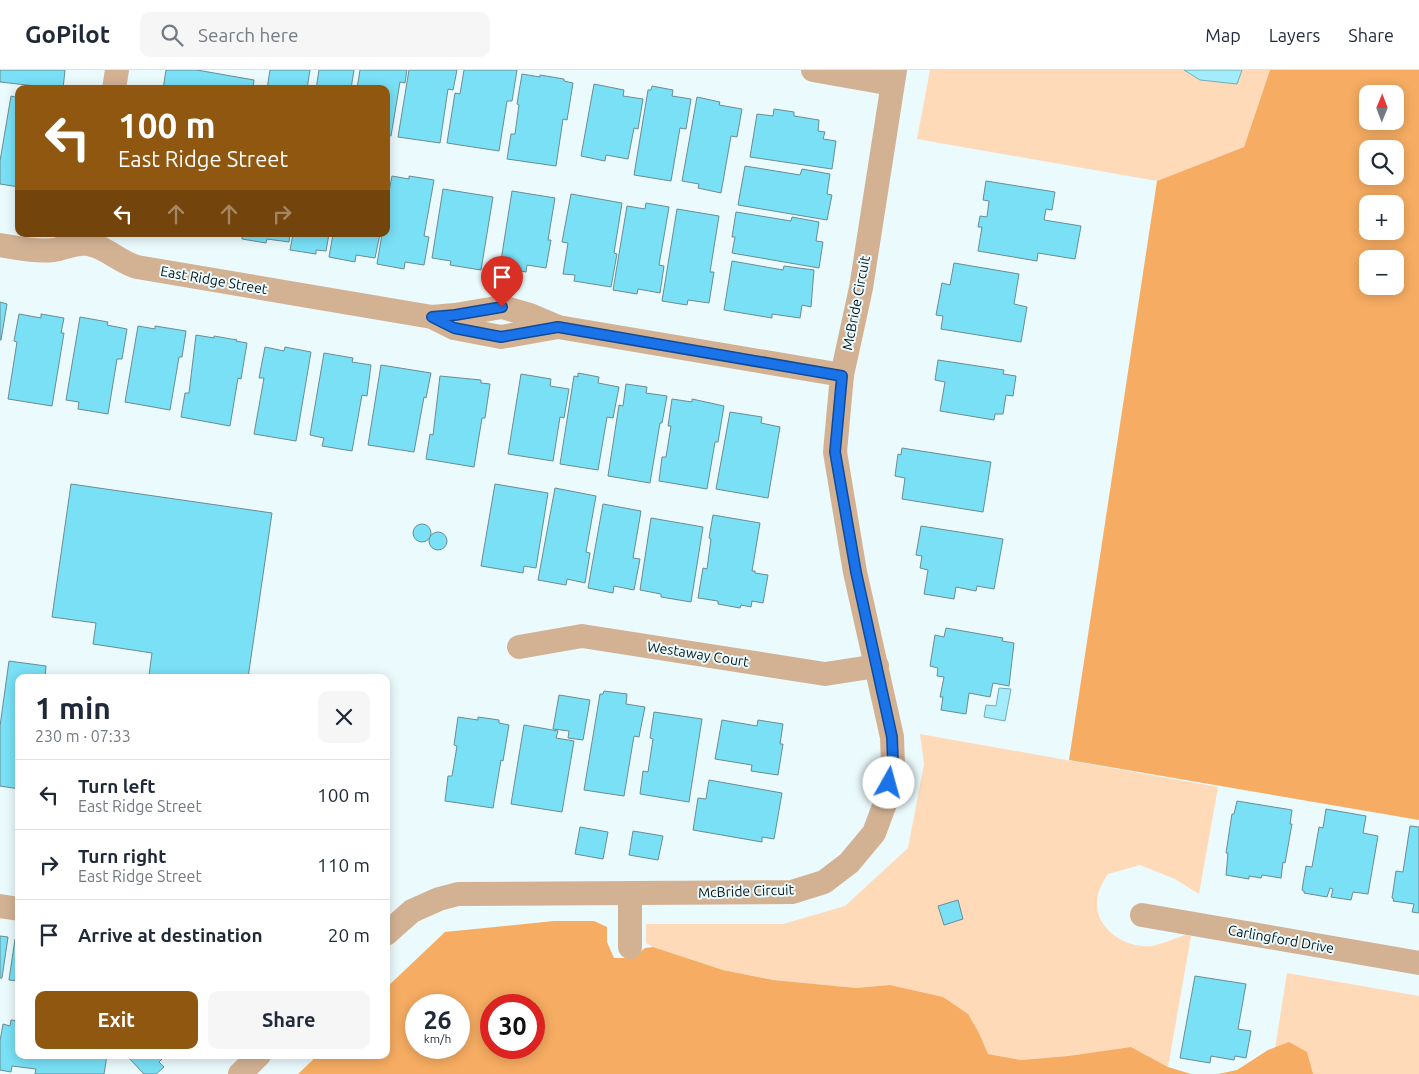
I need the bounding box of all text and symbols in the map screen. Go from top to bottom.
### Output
search box [140,12,490,57]
text: GoPilot [25,21,110,48]
icon: search [158,21,186,49]
text: Search here [198,24,298,46]
text: Map [1205,25,1241,45]
text: Layers [1269,25,1320,45]
text: Share [1348,25,1394,45]
north arrow [1359,85,1404,130]
map controls [1359,85,1404,295]
icon: left [35,105,100,170]
text: 100 m [118,105,216,145]
button: search [1359,140,1404,185]
text: East Ridge Street [118,146,288,171]
button: + [1359,195,1404,240]
icon: left [109,200,137,228]
icon: ahead [162,200,190,228]
icon: ahead [215,200,243,228]
icon: right [268,200,296,228]
button: − [1359,250,1404,295]
street label: McBride Circuit [839,254,873,352]
pin [481,256,523,307]
street label: East Ridge Street [159,263,269,297]
icon: arrive [488,263,516,291]
street label: Westaway Court [646,638,750,670]
text: 1 min [35,691,111,725]
button: close [318,691,370,743]
text: 230 m · 07:33 [35,727,131,745]
position arrow [862,756,914,808]
text: Turn left [78,775,156,797]
icon: left [35,781,63,809]
text: 100 m [317,784,370,806]
text: East Ridge Street [78,797,202,815]
text: Turn right [78,845,166,867]
icon: right [35,851,63,879]
text: 110 m [317,854,370,876]
text: East Ridge Street [78,867,202,885]
street label: McBride Circuit [698,881,795,901]
icon: arrive [35,921,63,949]
street label: Carlingford Drive [1227,922,1335,956]
text: Arrive at destination [78,924,263,946]
text: 20 m [328,924,370,946]
button: Exit [35,991,198,1049]
button: Share [208,991,370,1049]
speed limit sign: 30 [480,994,545,1059]
text: 26 [423,1006,452,1034]
text: km/h [424,1032,451,1045]

